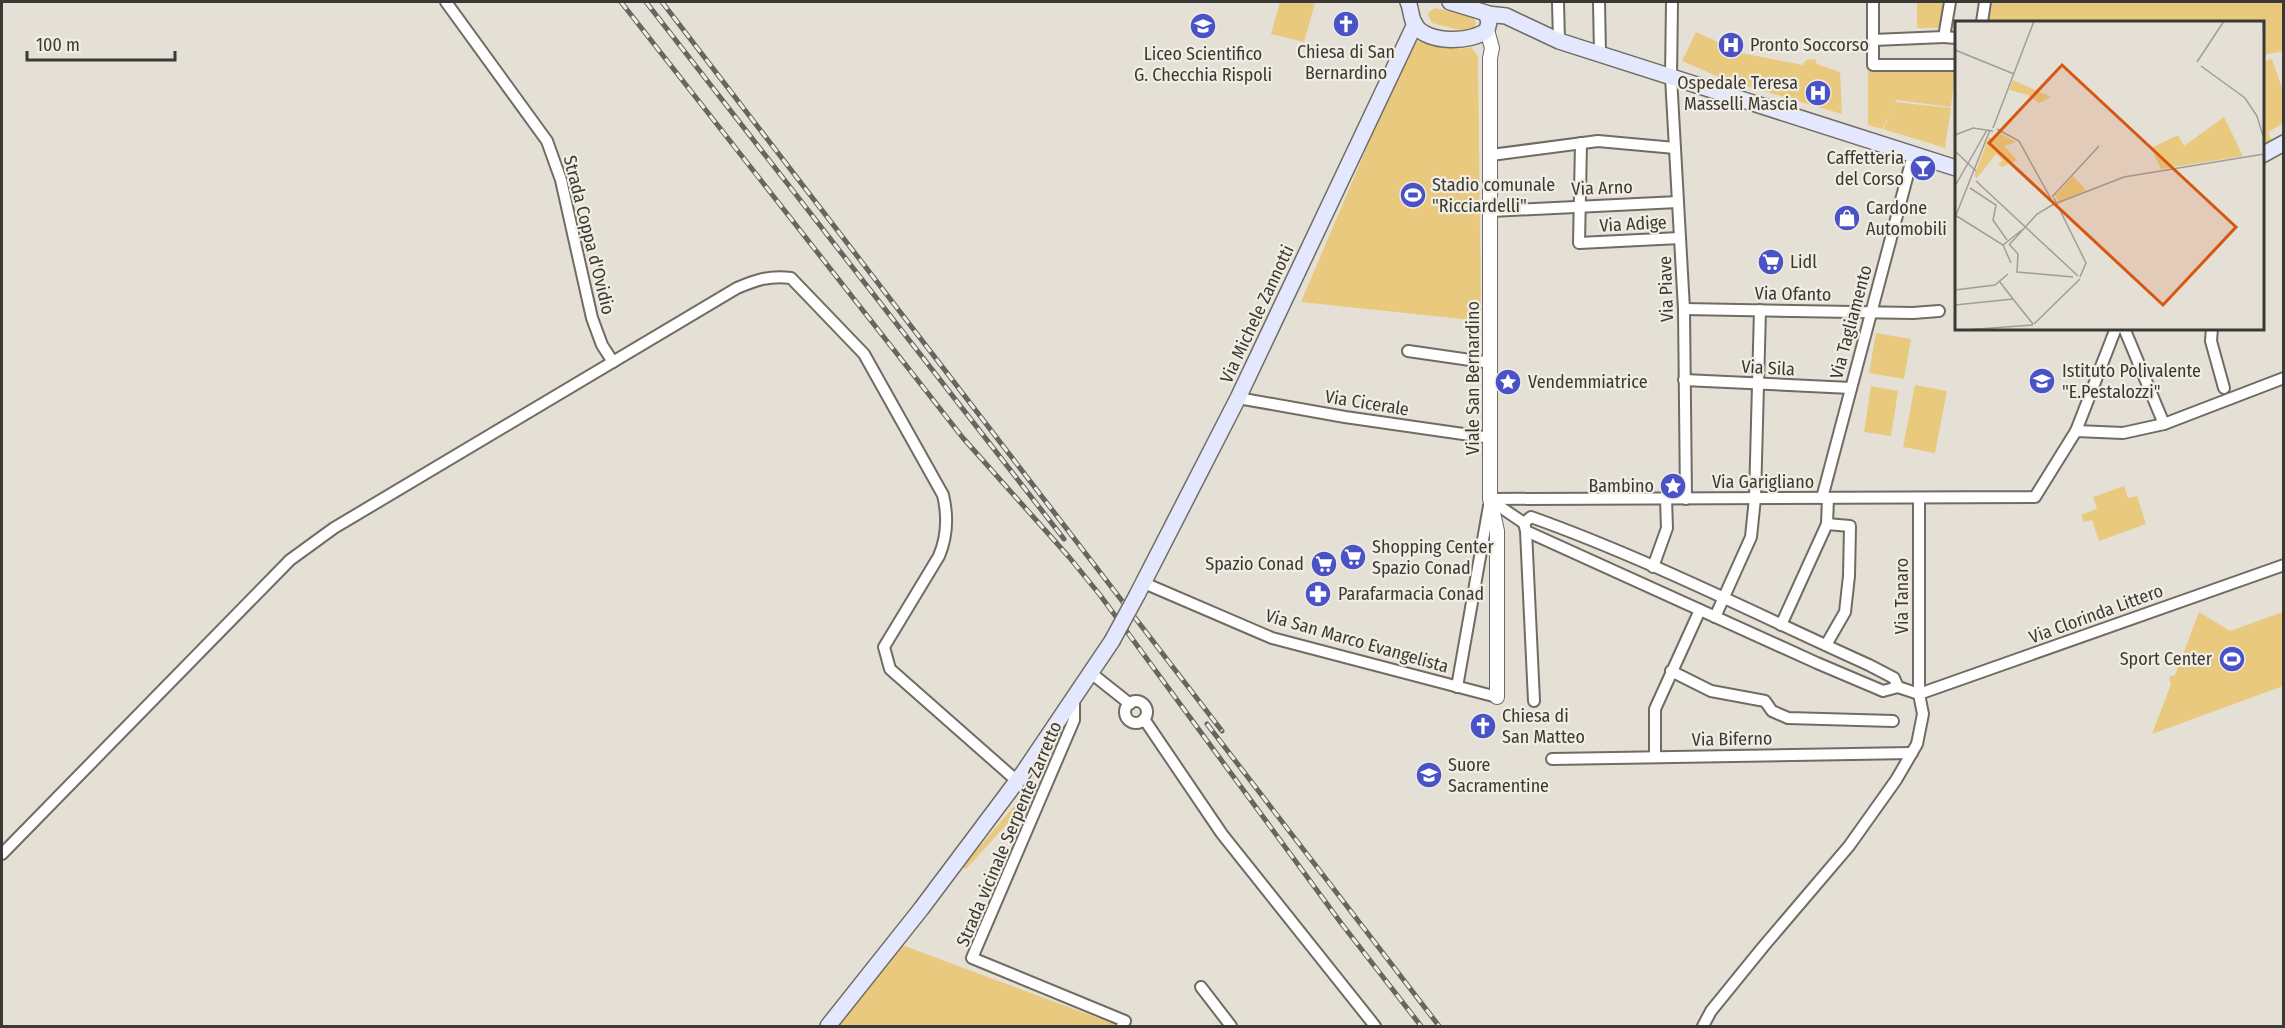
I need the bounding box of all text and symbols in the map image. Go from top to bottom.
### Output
church icon: Chiesa di San Bernardino [1331,9,1361,39]
school or university icon: Liceo Scientifico G. Checchia Rispoli [1188,11,1218,41]
inset map [1955,21,2264,330]
scale bar [27,24,176,62]
hospital icon: Pronto Soccorso [1716,30,1746,60]
text: 100 m [36,34,80,56]
place label: Pronto Soccorso [1750,34,1869,56]
place label: Chiesa di San Bernardino [1297,41,1395,84]
place label: Liceo Scientifico G. Checchia Rispoli [1134,43,1272,86]
place label: Ospedale Teresa Masselli Mascia [1677,72,1798,115]
hospital icon: Ospedale Teresa Masselli Mascia [1803,78,1833,108]
place label: Caffetteria del Corso [1826,147,1904,190]
street label: Strada Coppa d'Ovidio [559,153,619,317]
bar icon: Caffetteria del Corso [1908,153,1938,183]
place label: Stadio comunale "Ricciardelli" [1432,174,1555,217]
street label: Via Arno [1571,176,1633,200]
sports icon: Stadio comunale "Ricciardelli" [1398,180,1428,210]
place label: Cardone Automobili [1866,197,1947,240]
shop icon: Cardone Automobili [1832,203,1862,233]
street label: Via Adige [1599,211,1667,237]
street label: Via Michele Zannotti [1215,241,1299,387]
supermarket icon: Lidl [1756,247,1786,277]
place label: Lidl [1790,251,1817,273]
street label: Via Piave [1654,255,1678,322]
street label: Via Tagliamento [1825,263,1877,381]
street label: Via Ofanto [1755,282,1831,306]
street label: Viale San Bernardino [1462,301,1484,455]
street label: Via Sila [1741,356,1796,380]
place label: Istituto Polivalente "E.Pestalozzi" [2062,360,2201,403]
school or university icon: Istituto Polivalente "E.Pestalozzi" [2027,366,2057,396]
place icon: Vendemmiatrice [1493,367,1523,397]
place label: Vendemmiatrice [1528,371,1648,393]
street label: Via Cicerale [1323,386,1411,420]
place icon: Bambino [1658,471,1688,501]
street label: Via Garigliano [1712,471,1814,493]
place label: Bambino [1588,475,1654,497]
place label: Shopping Center Spazio Conad [1372,536,1494,579]
supermarket icon: Shopping Center Spazio Conad [1338,542,1368,572]
supermarket icon: Spazio Conad [1309,549,1339,579]
place label: Spazio Conad [1205,553,1304,575]
street label: Via Tanaro [1891,558,1913,634]
pharmacy icon: Parafarmacia Conad [1303,579,1333,609]
street label: Via Clorinda Littero [2026,580,2166,648]
place label: Parafarmacia Conad [1338,583,1484,605]
street label: Via San Marco Evangelista [1263,604,1451,678]
sports icon: Sport Center [2217,644,2247,674]
place label: Sport Center [2120,648,2213,670]
place label: Chiesa di San Matteo [1502,705,1585,748]
church icon: Chiesa di San Matteo [1468,711,1498,741]
street label: Strada vicinale Serpente Zarretto [951,718,1067,950]
street label: Via Biferno [1692,727,1772,751]
place label: Suore Sacramentine [1448,754,1549,797]
school or university icon: Suore Sacramentine [1414,760,1444,790]

